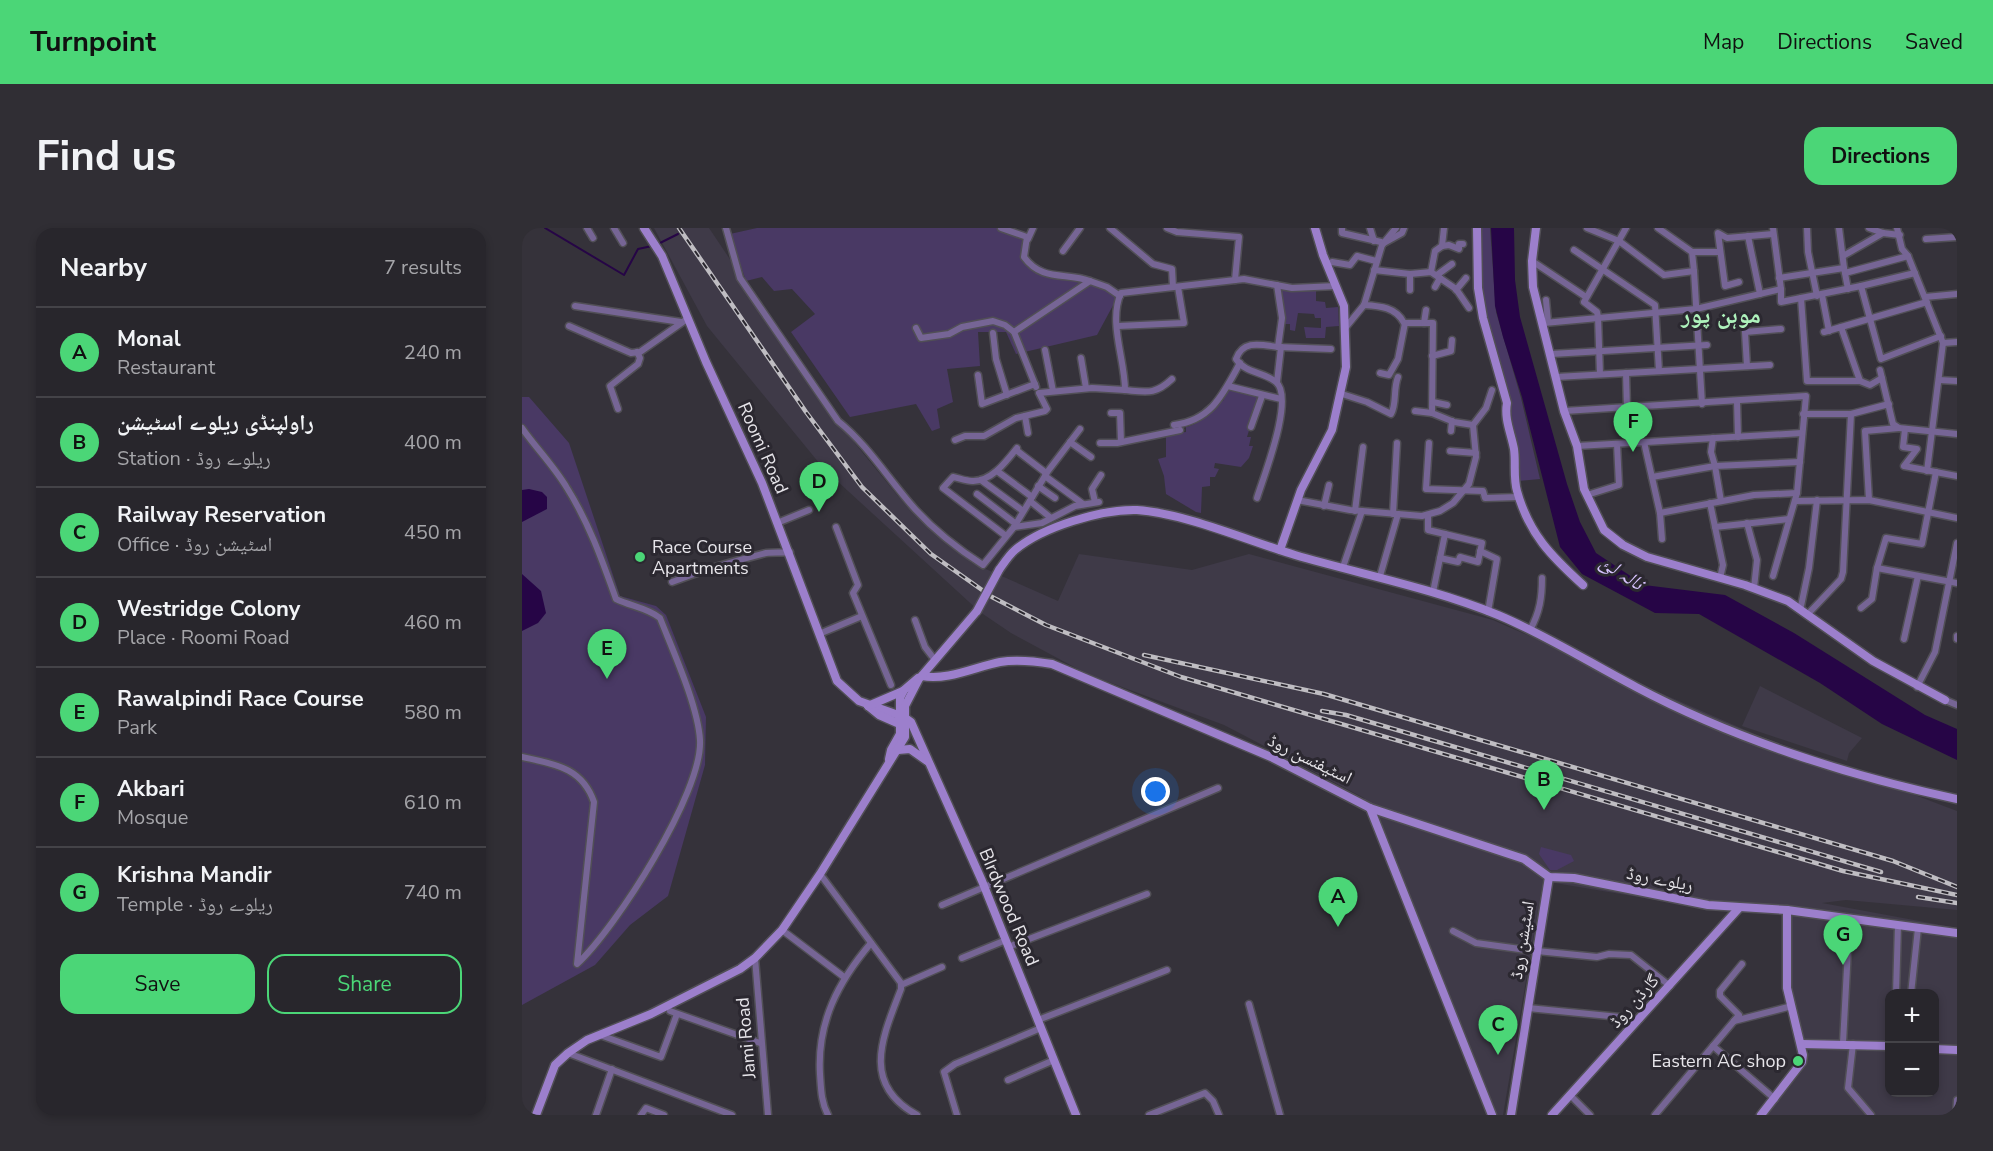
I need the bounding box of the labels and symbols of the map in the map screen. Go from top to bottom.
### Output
district label: موہن پور [1680,299,1761,331]
street label: Roomi Road [732,398,794,498]
pin: F [1614,402,1652,452]
pin: D [800,462,838,512]
place label: Race Course Apartments [652,535,752,580]
water label: نالہ لئ [1595,548,1651,598]
marker: Race Course Apartments [633,550,647,564]
pin: E [588,630,626,679]
street label: اسٹیفنسن روڈ [1264,728,1356,790]
pin: B [1524,760,1564,810]
your location [1141,777,1170,806]
street label: BIrdwood Road [973,844,1045,970]
street label: ریلوے روڈ [1625,861,1695,897]
pin: A [1318,878,1358,927]
street label: اسٹیشن روڈ [1504,899,1540,981]
pin: G [1824,916,1862,965]
street label: گارڈن روڈ [1604,969,1665,1033]
street label: Jami Road [730,996,762,1081]
pin: C [1478,1006,1518,1055]
place label: Eastern AC shop [1651,1049,1786,1073]
marker: Eastern AC shop [1791,1054,1805,1068]

